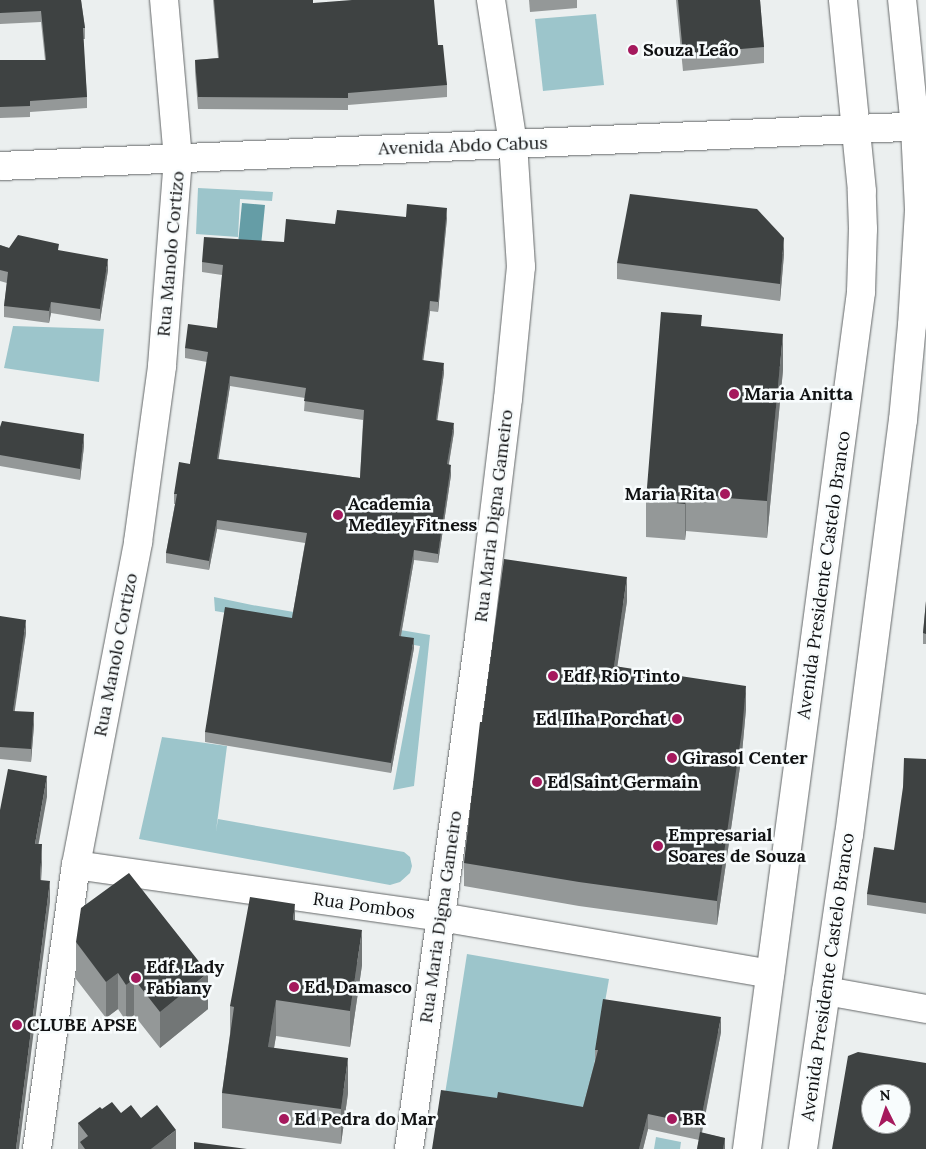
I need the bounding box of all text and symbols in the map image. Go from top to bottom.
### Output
place label: Souza Leão [643,39,739,61]
marker: Souza Leão [627,44,639,56]
street label: Avenida Abdo Cabus [378,132,548,160]
street label: Rua Manolo Cortizo [153,170,189,338]
place label: Maria Anitta [744,383,853,405]
marker: Maria Anitta [728,388,740,400]
street label: Rua Maria Digna Gameiro [470,408,518,624]
street label: Avenida Presidente Castelo Branco [793,429,855,721]
place label: Maria Rita [624,483,715,505]
marker: Maria Rita [719,488,731,500]
place label: Academia Medley Fitness [348,494,477,536]
marker: Academia Medley Fitness [332,509,344,521]
street label: Rua Manolo Cortizo [90,571,142,739]
place label: Edf. Rio Tinto [563,665,680,687]
marker: Edf. Rio Tinto [547,670,559,682]
place label: Ed Ilha Porchat [535,708,667,730]
marker: Ed Ilha Porchat [671,713,683,725]
place label: Girasol Center [682,747,808,769]
marker: Girasol Center [666,752,678,764]
place label: Ed Saint Germain [547,771,698,793]
marker: Ed Saint Germain [531,776,543,788]
street label: Rua Maria Digna Gameiro [415,809,467,1025]
place label: Empresarial Soares de Souza [668,825,806,868]
street label: Avenida Presidente Castelo Branco [797,831,859,1123]
marker: Empresarial Soares de Souza [652,840,664,852]
street label: Rua Pombos [312,888,416,924]
place label: Edf. Lady Fabiany [146,957,224,1000]
marker: Edf. Lady Fabiany [130,972,142,984]
place label: Ed. Damasco [304,976,412,998]
marker: Ed. Damasco [288,981,300,993]
place label: CLUBE APSE [27,1014,137,1036]
marker: CLUBE APSE [11,1019,23,1031]
north arrow [861,1084,911,1134]
text: N [879,1086,891,1104]
place label: Ed Pedra do Mar [294,1108,436,1130]
place label: BR [682,1108,706,1130]
marker: Ed Pedra do Mar [278,1113,290,1125]
marker: BR [666,1113,678,1125]

